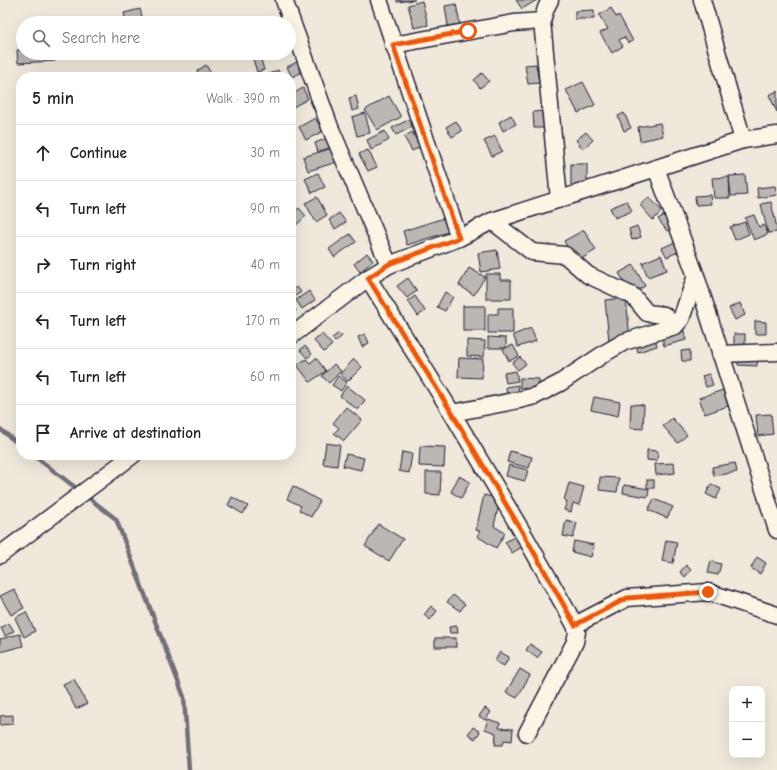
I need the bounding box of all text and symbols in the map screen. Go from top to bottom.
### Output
search box [16,16,296,60]
route start [459,22,477,40]
icon: search [30,27,52,49]
text: Search here [62,29,140,47]
text: 5 min [32,89,74,108]
text: Walk · 390 m [206,91,280,106]
icon: ahead [32,142,54,164]
text: Continue [70,144,127,162]
text: 30 m [250,145,280,160]
icon: left [32,198,54,220]
text: Turn left [70,200,126,218]
text: 90 m [250,201,280,216]
icon: right [32,254,54,276]
text: Turn right [70,256,136,274]
text: 40 m [251,257,280,272]
icon: left [32,310,54,332]
text: Turn left [70,312,126,330]
text: 170 m [246,313,280,328]
icon: left [32,366,54,388]
text: Turn left [70,368,126,386]
text: 60 m [250,369,280,384]
icon: arrive [32,422,54,444]
text: Arrive at destination [70,424,201,442]
route end [699,583,717,601]
map controls [729,686,765,758]
button: + [729,686,765,722]
button: − [729,722,765,758]

